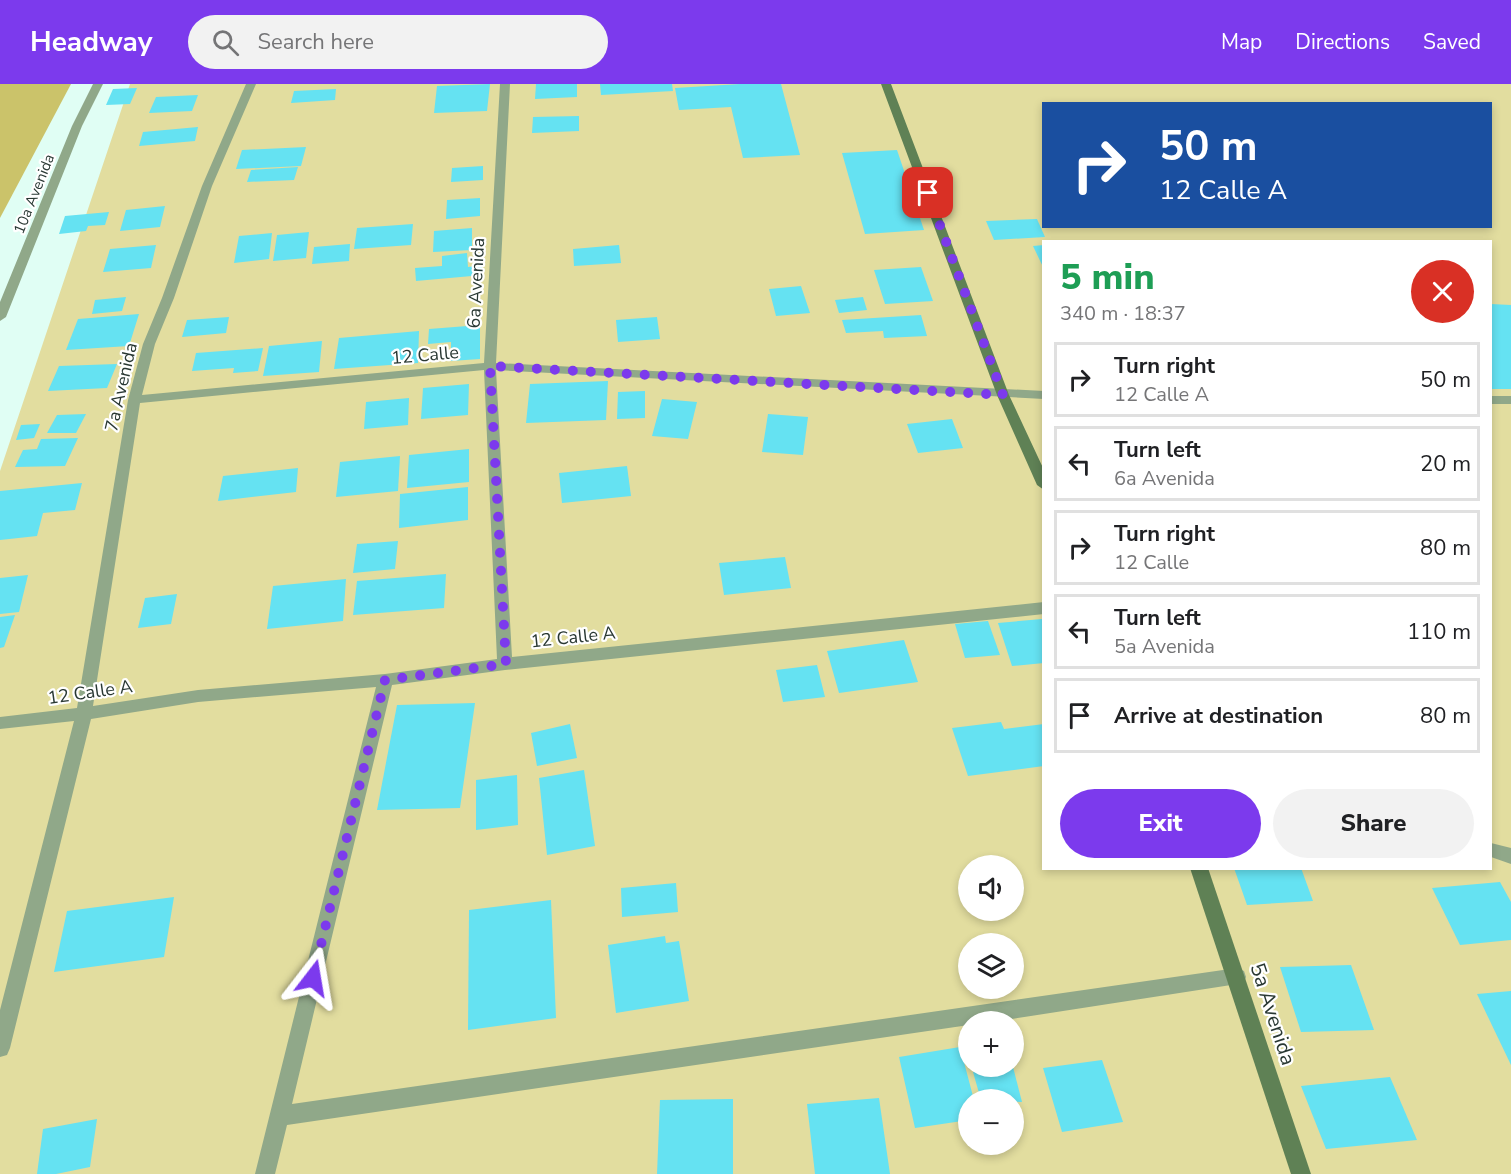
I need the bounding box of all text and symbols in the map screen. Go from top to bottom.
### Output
search box [188,15,608,69]
text: Headway [30,23,152,61]
icon: search [209,26,242,59]
text: Search here [257,27,374,57]
text: Map [1221,28,1262,56]
text: Directions [1295,28,1390,56]
text: Saved [1423,28,1481,56]
text: 50 m [1159,118,1258,175]
icon: right [1060,126,1138,204]
street label: 10a Avenida [9,151,59,237]
pin [902,167,953,218]
text: 12 Calle A [1159,172,1287,209]
icon: arrive [911,176,944,209]
street label: 6a Avenida [462,237,490,329]
text: 5 min [1060,253,1155,302]
button: close [1411,260,1474,323]
text: 340 m · 18:37 [1060,300,1186,327]
street label: 7a Avenida [99,340,143,434]
street label: 12 Calle [390,340,460,370]
text: Turn right [1114,351,1215,381]
icon: right [1063,363,1096,396]
text: 50 m [1420,365,1471,395]
text: 12 Calle A [1114,381,1209,408]
text: Turn left [1114,435,1201,465]
icon: left [1063,447,1096,480]
text: 20 m [1420,449,1471,479]
text: 6a Avenida [1114,465,1215,492]
text: Turn right [1114,519,1215,549]
icon: right [1063,531,1096,564]
text: 80 m [1420,533,1471,563]
text: 12 Calle [1114,549,1189,576]
text: Turn left [1114,603,1201,633]
icon: left [1063,615,1096,648]
text: 110 m [1407,617,1471,647]
street label: 12 Calle A [529,621,617,653]
text: 5a Avenida [1114,633,1215,660]
street label: 12 Calle A [46,674,134,710]
icon: arrive [1063,699,1096,732]
text: Arrive at destination [1114,701,1323,731]
text: 80 m [1420,701,1471,731]
button: Exit [1060,789,1261,858]
button: Share [1273,789,1474,858]
map controls [958,855,1024,1155]
button: sound [958,855,1024,921]
button: layers [958,933,1024,999]
position arrow [281,946,345,1010]
street label: 5a Avenida [1243,959,1303,1069]
button: + [958,1011,1024,1077]
button: − [958,1089,1024,1155]

